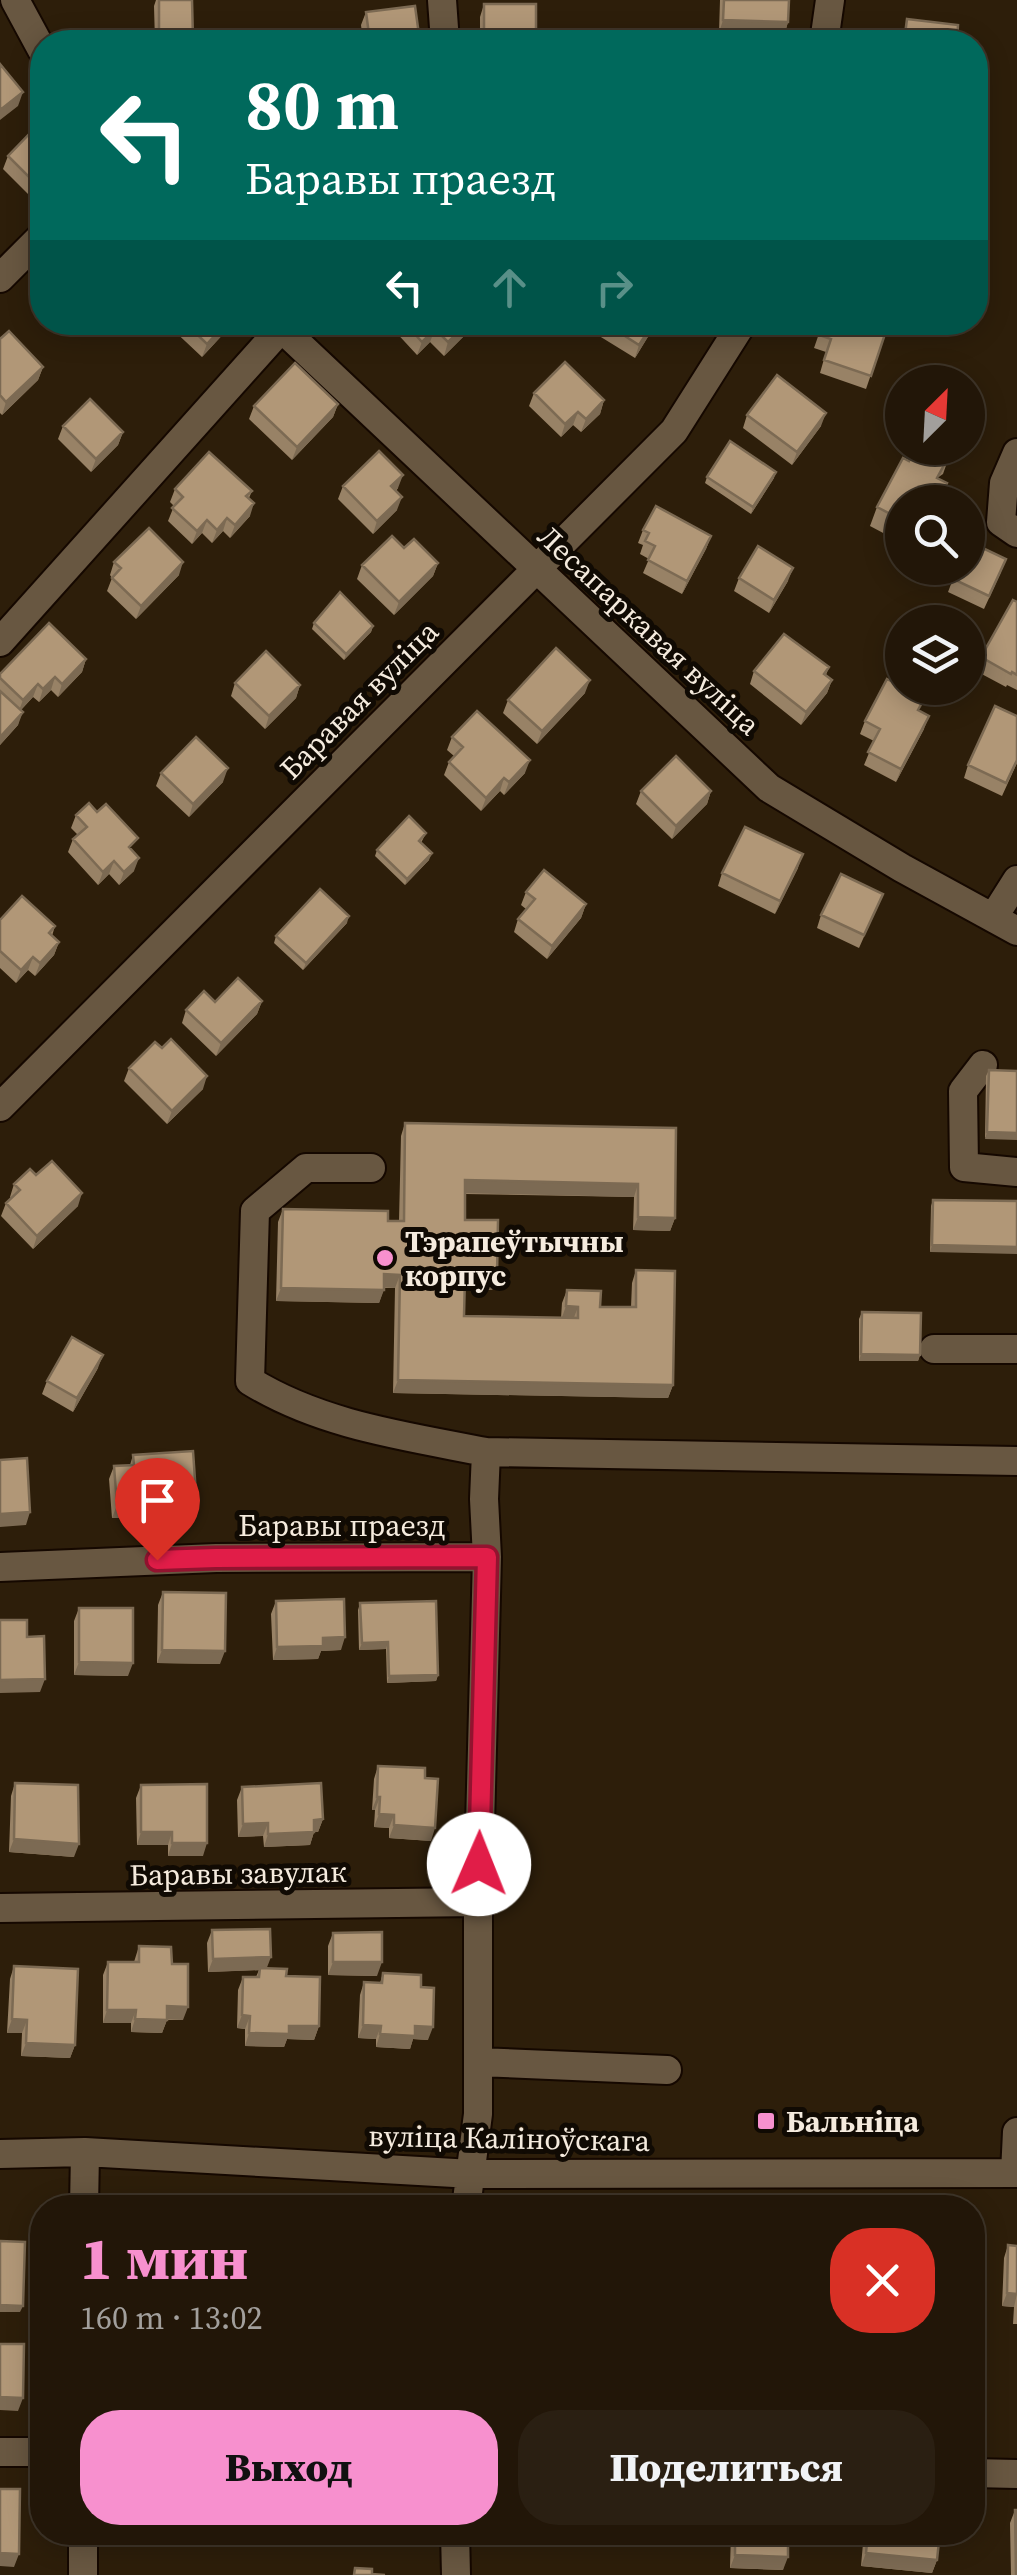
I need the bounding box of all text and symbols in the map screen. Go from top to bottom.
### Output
text: 80 m [245,56,399,152]
icon: left [80,70,210,200]
text: Баравы праезд [245,147,556,209]
icon: left [377,260,432,315]
icon: ahead [482,260,537,315]
icon: right [587,260,642,315]
north arrow [885,365,985,465]
map controls [885,365,985,705]
button: search [885,485,985,585]
street label: Лесапаркавая вуліца [529,516,770,745]
button: layers [885,605,985,705]
street label: Баравая вуліца [271,611,448,788]
place label: Тэрапеўтычны корпус [405,1221,624,1296]
marker: Тэрапеўтычны корпус [374,1247,396,1269]
pin [115,1458,200,1561]
icon: arrive [130,1473,185,1528]
street label: Баравы праезд [238,1505,446,1546]
position arrow [427,1812,531,1916]
street label: Баравы завулак [129,1851,347,1895]
place label: Бальніца [786,2101,920,2142]
marker: Бальніца [755,2110,777,2132]
street label: вуліца Каліноўскага [368,2115,651,2161]
text: 1 мин [80,2217,248,2299]
button: close [830,2228,935,2333]
text: 160 m · 13:02 [80,2296,262,2340]
button: Выход [80,2410,498,2525]
button: Поделиться [518,2410,935,2525]

